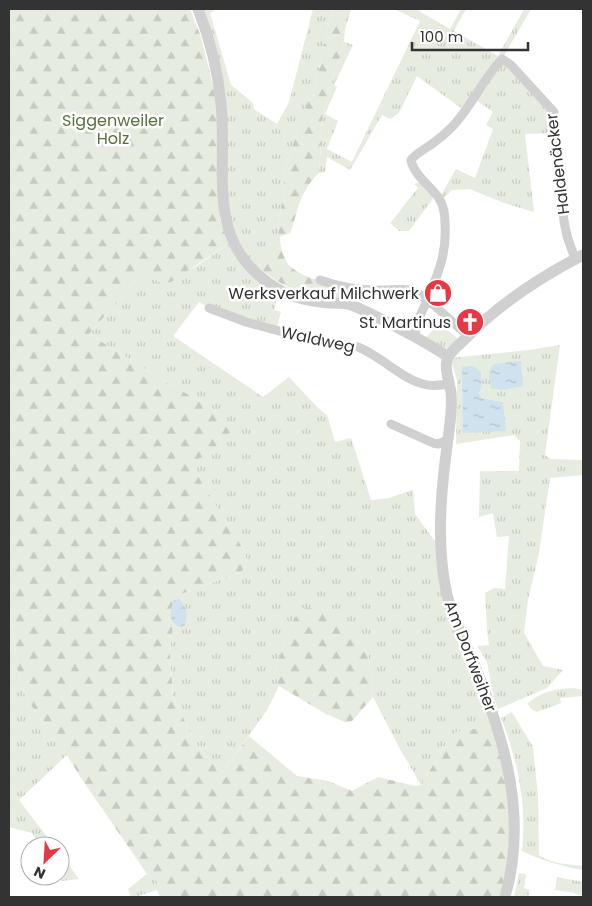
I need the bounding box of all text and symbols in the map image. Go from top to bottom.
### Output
scale bar [412,20,528,52]
text: 100 m [420,26,463,47]
park label: Siggenweiler Holz [62,109,164,150]
street label: Haldenäcker [540,112,575,216]
shop icon: Werksverkauf Milchwerk [423,278,453,308]
place label: Werksverkauf Milchwerk [228,282,420,305]
church icon: St. Martinus [455,307,485,337]
place label: St. Martinus [359,311,451,334]
street label: Waldweg [279,320,357,359]
street label: Am Dorfweiher [439,597,502,715]
north arrow [20,836,70,886]
text: N [31,861,49,884]

